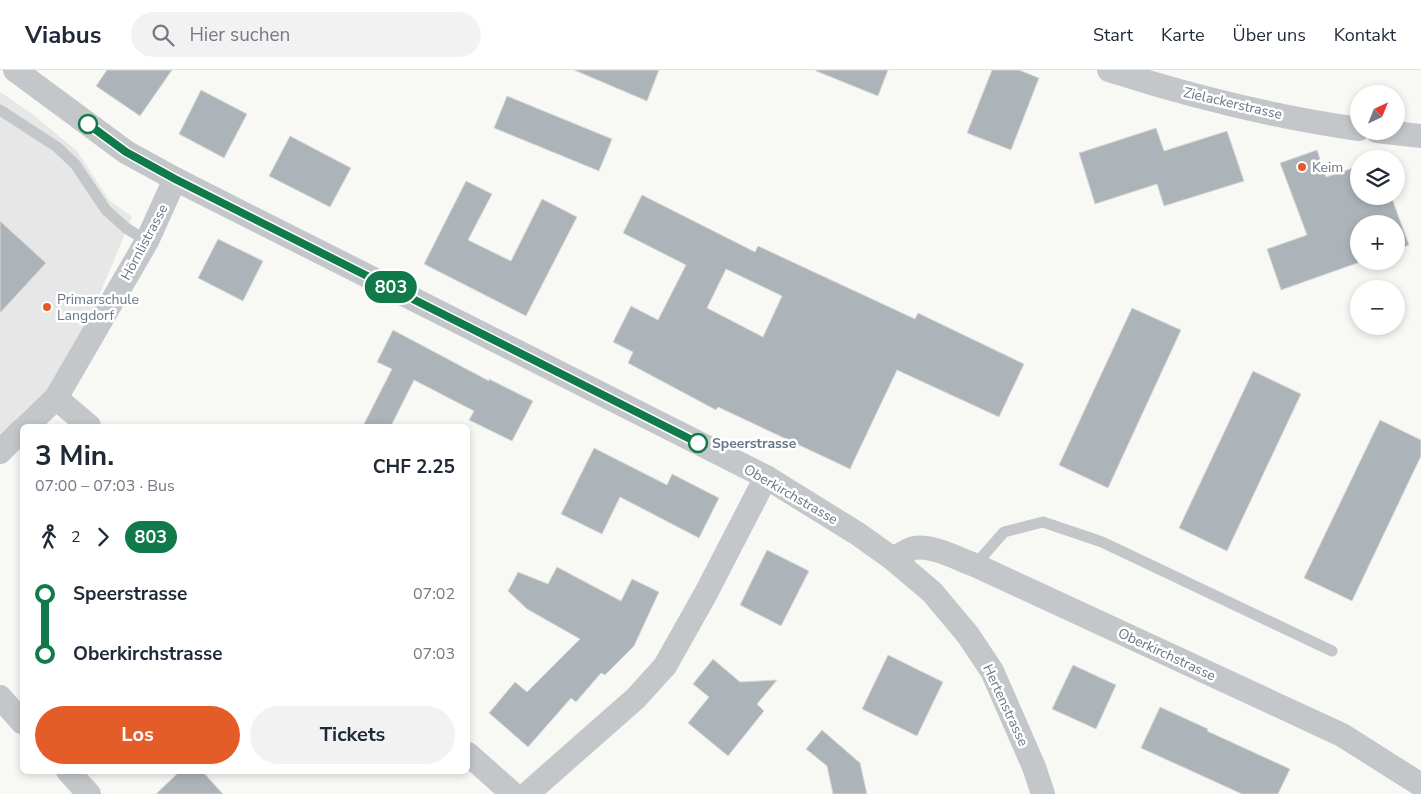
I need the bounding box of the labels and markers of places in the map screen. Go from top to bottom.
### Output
unlabelled marker [78,114,98,134]
place label: Keim [1312,158,1343,177]
marker: Keim [1296,161,1308,173]
place label: Primarschule Langdorf [57,290,139,325]
marker: Primarschule Langdorf [41,301,53,313]
marker: Speerstrasse [688,433,708,453]
place label: Speerstrasse [712,434,797,453]

